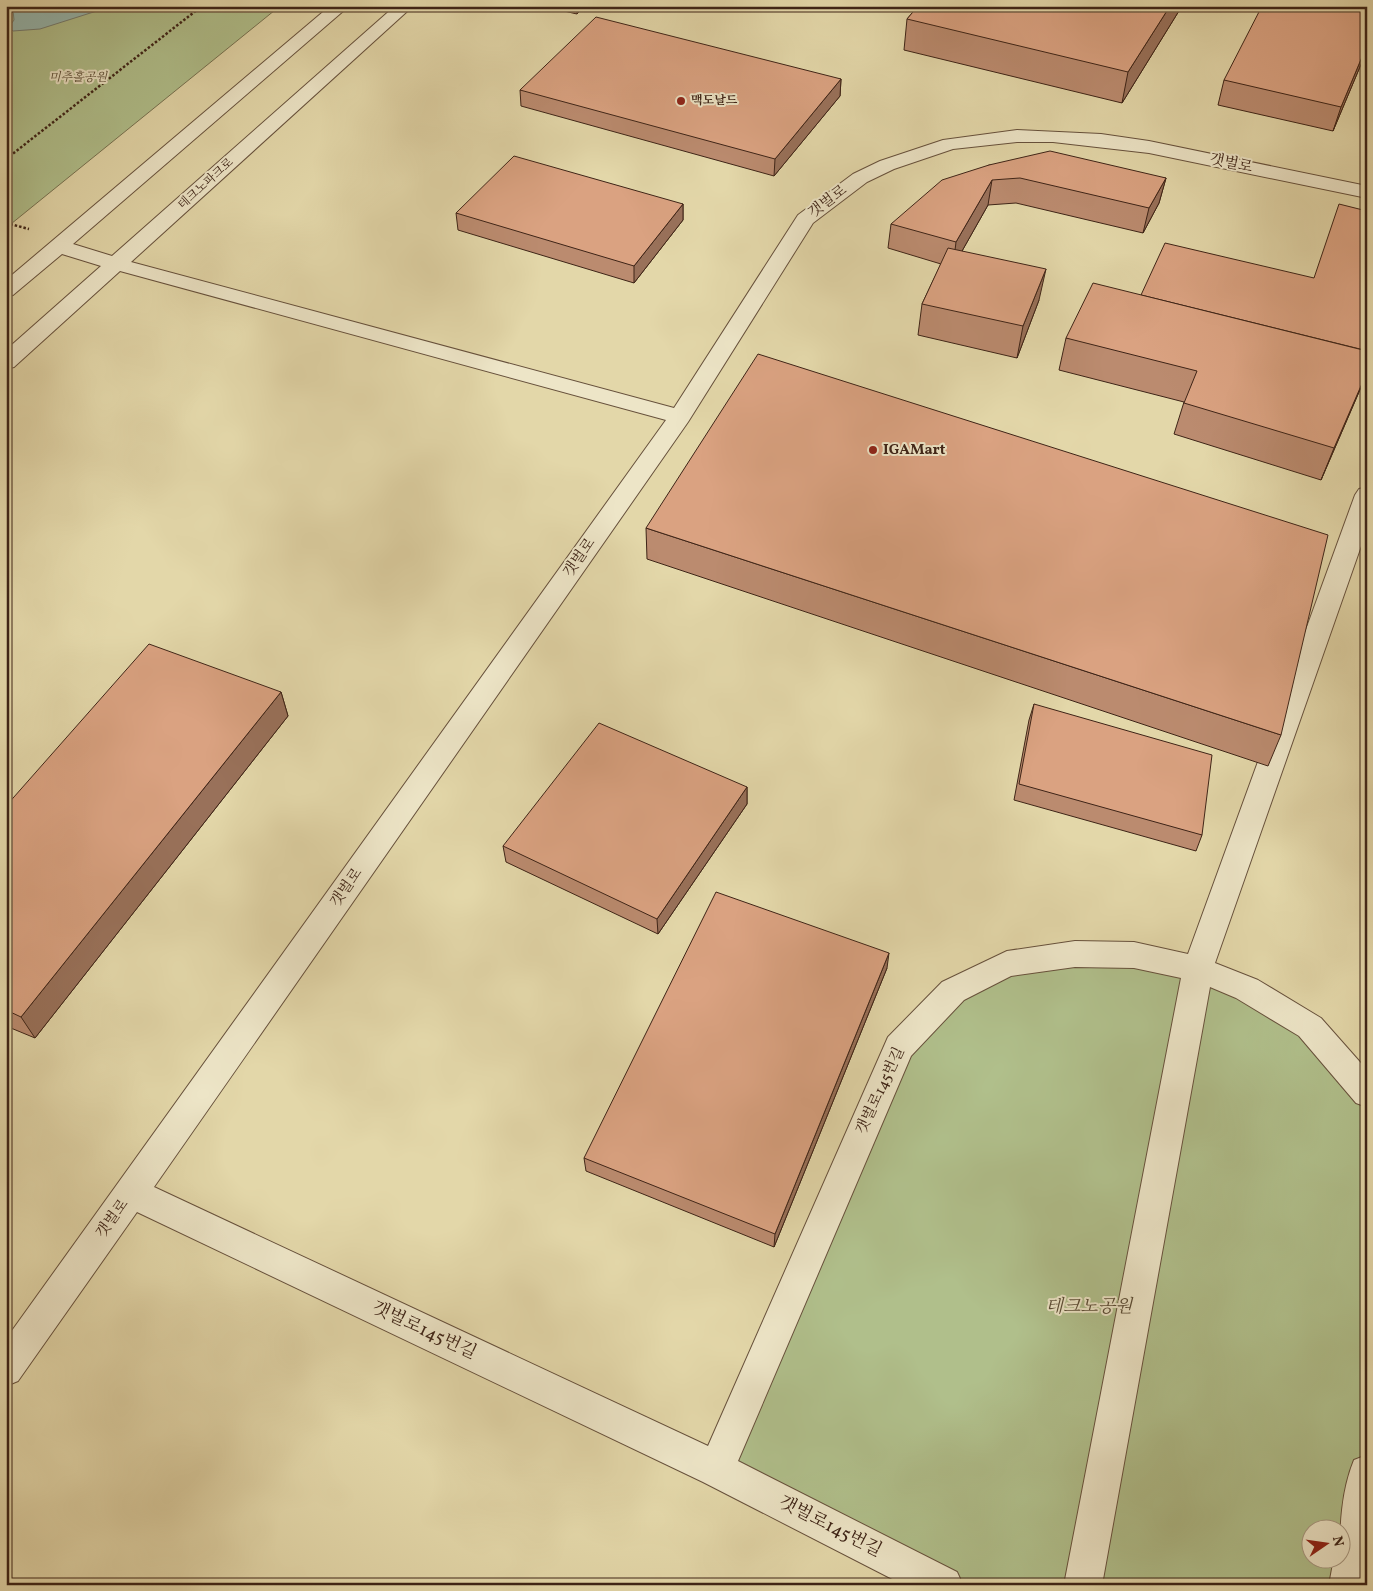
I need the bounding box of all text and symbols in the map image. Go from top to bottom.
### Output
park label: 미추홀공원 [49,70,108,86]
place label: 맥도날드 [691,93,738,109]
marker: 맥도날드 [675,95,687,107]
street label: 갯벌로 [1208,149,1255,179]
street label: 테크노파크로 [175,155,237,213]
street label: 갯벌로 [804,180,852,223]
place label: IGAMart [883,440,946,461]
marker: IGAMart [867,444,879,456]
street label: 갯벌로 [559,534,601,582]
street label: 갯벌로 [326,864,368,912]
street label: 갯벌로145번길 [852,1044,910,1138]
street label: 갯벌로 [92,1195,135,1243]
park label: 테크노공원 [1046,1295,1134,1320]
street label: 갯벌로145번길 [368,1296,480,1366]
street label: 갯벌로145번길 [774,1490,886,1564]
north arrow [1300,1518,1350,1568]
text: N [1327,1534,1348,1549]

